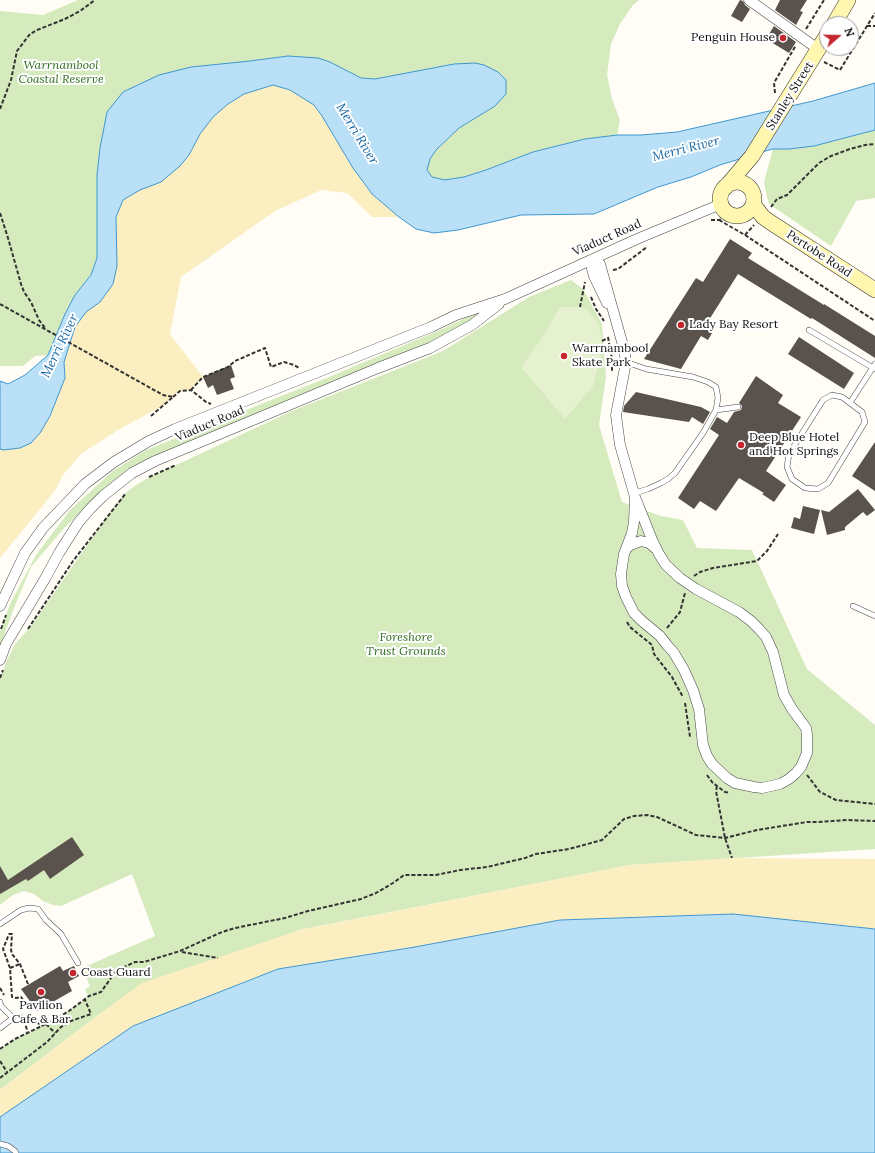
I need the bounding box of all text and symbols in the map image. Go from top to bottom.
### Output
north arrow [819,16,859,56]
text: N [841,26,857,39]
place label: Penguin House [691,31,775,45]
marker: Penguin House [778,33,788,43]
park label: Warrnambool Coastal Reserve [18,59,104,87]
street label: Stanley Street [763,59,817,133]
water label: Merri River [333,101,381,167]
water label: Merri River [651,133,721,165]
street label: Viaduct Road [570,216,644,260]
street label: Pertobe Road [784,228,854,280]
water label: Merri River [38,312,82,380]
place label: Lady Bay Resort [689,318,778,332]
marker: Lady Bay Resort [676,320,686,330]
place label: Warrnambool Skate Park [572,342,649,370]
marker: Warrnambool Skate Park [559,351,569,361]
street label: Viaduct Road [173,403,247,445]
place label: Deep Blue Hotel and Hot Springs [749,431,839,459]
marker: Deep Blue Hotel and Hot Springs [736,440,746,450]
park label: Foreshore Trust Grounds [366,631,446,659]
place label: Coast Guard [81,966,151,980]
marker: Coast Guard [68,968,78,978]
marker: Pavilion Cafe & Bar [36,987,46,997]
place label: Pavilion Cafe & Bar [12,999,70,1027]

